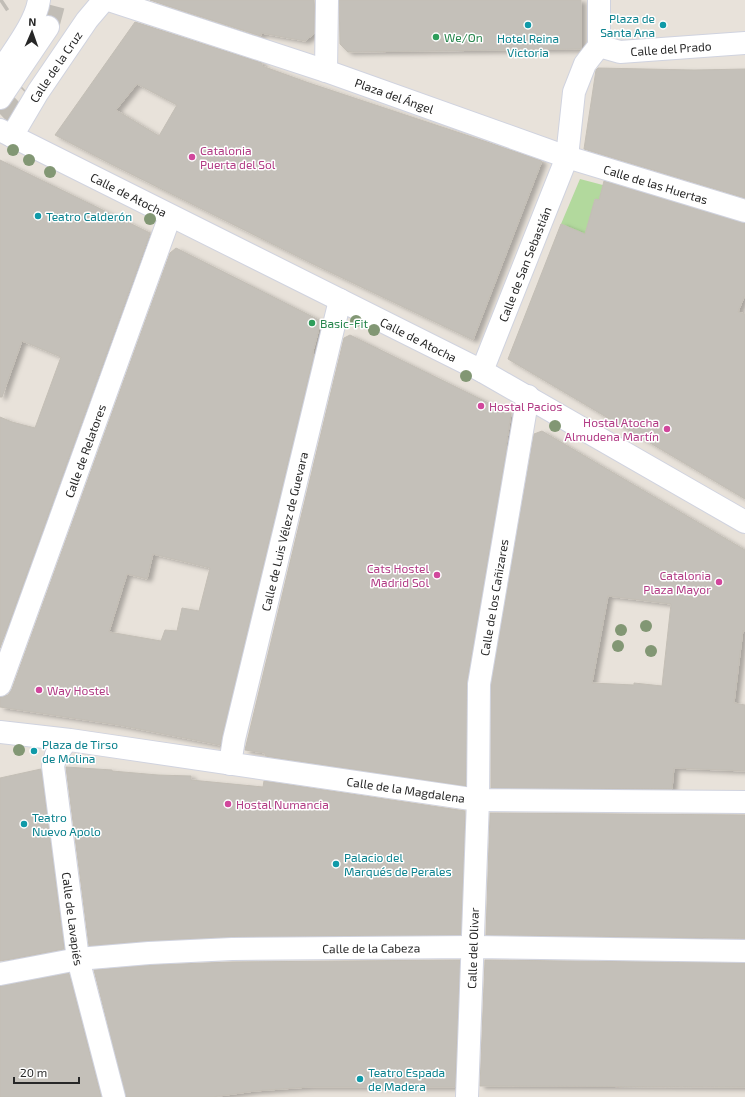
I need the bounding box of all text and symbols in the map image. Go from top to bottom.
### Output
place label: Plaza de Santa Ana [600,11,655,39]
north arrow [12,12,52,52]
text: N [28,15,37,28]
marker: Hotel Reina Victoria [523,20,533,30]
marker: Plaza de Santa Ana [658,20,668,30]
street label: Calle de la Cruz [27,28,85,105]
place label: We/On [444,30,483,44]
place label: Hotel Reina Victoria [497,31,559,59]
marker: We/On [431,32,441,42]
street label: Calle del Prado [630,38,712,58]
street label: Plaza del Ángel [353,75,436,116]
place label: Catalonia Puerta del Sol [200,143,276,171]
marker: Catalonia Puerta del Sol [187,152,197,162]
street label: Calle de las Huertas [602,162,710,206]
street label: Calle de Atocha [88,169,169,219]
street label: Calle de San Sebastián [495,205,554,324]
place label: Teatro Calderón [46,209,132,223]
marker: Teatro Calderón [33,211,43,221]
street label: Calle de Atocha [378,314,459,364]
place label: Basic-Fit [320,316,369,330]
marker: Basic-Fit [307,318,317,328]
place label: Hostal Pacios [489,399,562,413]
marker: Hostal Pacios [476,401,486,411]
street label: Calle de Relatores [62,402,108,500]
place label: Hostal Atocha Almudena Martín [565,415,659,443]
marker: Hostal Atocha Almudena Martín [662,424,672,434]
street label: Calle de Luis Vélez de Guevara [258,450,310,612]
street label: Calle de los Cañizares [477,538,511,657]
place label: Cats Hostel Madrid Sol [367,561,429,589]
place label: Catalonia Plaza Mayor [643,568,711,596]
marker: Cats Hostel Madrid Sol [432,570,442,580]
marker: Catalonia Plaza Mayor [714,577,724,587]
place label: Way Hostel [47,683,110,697]
marker: Way Hostel [34,685,44,695]
place label: Plaza de Tirso de Molina [42,737,118,765]
marker: Plaza de Tirso de Molina [29,746,39,756]
street label: Calle de la Magdalena [346,774,466,805]
place label: Hostal Numancia [236,797,329,811]
marker: Hostal Numancia [223,799,233,809]
place label: Teatro Nuevo Apolo [32,810,101,838]
marker: Teatro Nuevo Apolo [19,819,29,829]
place label: Palacio del Marqués de Perales [344,850,452,878]
marker: Palacio del Marqués de Perales [331,859,341,869]
street label: Calle de Lavapiés [60,871,86,967]
street label: Calle del Olivar [464,907,481,989]
street label: Calle de la Cabeza [322,940,420,955]
scale bar [14,1059,79,1085]
text: 20 m [20,1065,47,1079]
place label: Teatro Espada de Madera [368,1065,445,1093]
marker: Teatro Espada de Madera [355,1074,365,1084]

